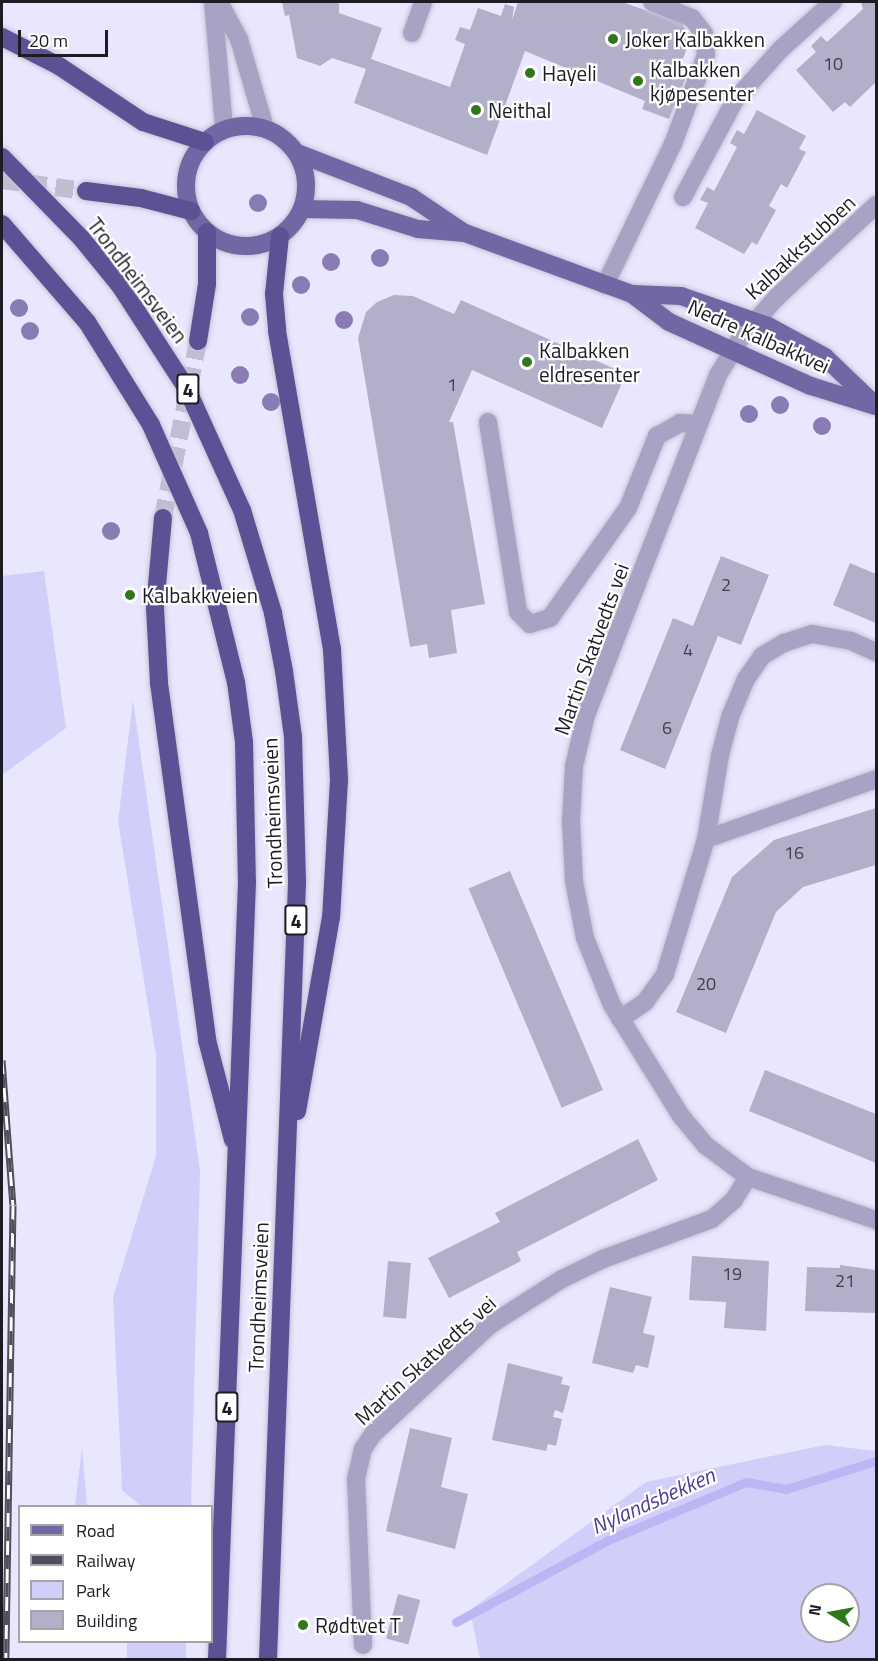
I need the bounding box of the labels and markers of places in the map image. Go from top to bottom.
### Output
place label: Joker Kalbakken [625,26,765,52]
marker: Joker Kalbakken [606,32,620,46]
place label: Kalbakken kjøpesenter [650,56,754,106]
place label: Hayeli [542,60,597,86]
marker: Hayeli [523,66,537,80]
marker: Kalbakken kjøpesenter [631,74,645,88]
place label: Neithal [488,97,551,123]
marker: Neithal [469,103,483,117]
place label: Kalbakken eldresenter [539,337,640,387]
marker: Kalbakken eldresenter [520,355,534,369]
place label: Kalbakkveien [142,582,258,608]
marker: Kalbakkveien [123,588,137,602]
place label: Rødtvet T [315,1612,401,1638]
marker: Rødtvet T [296,1618,310,1632]

